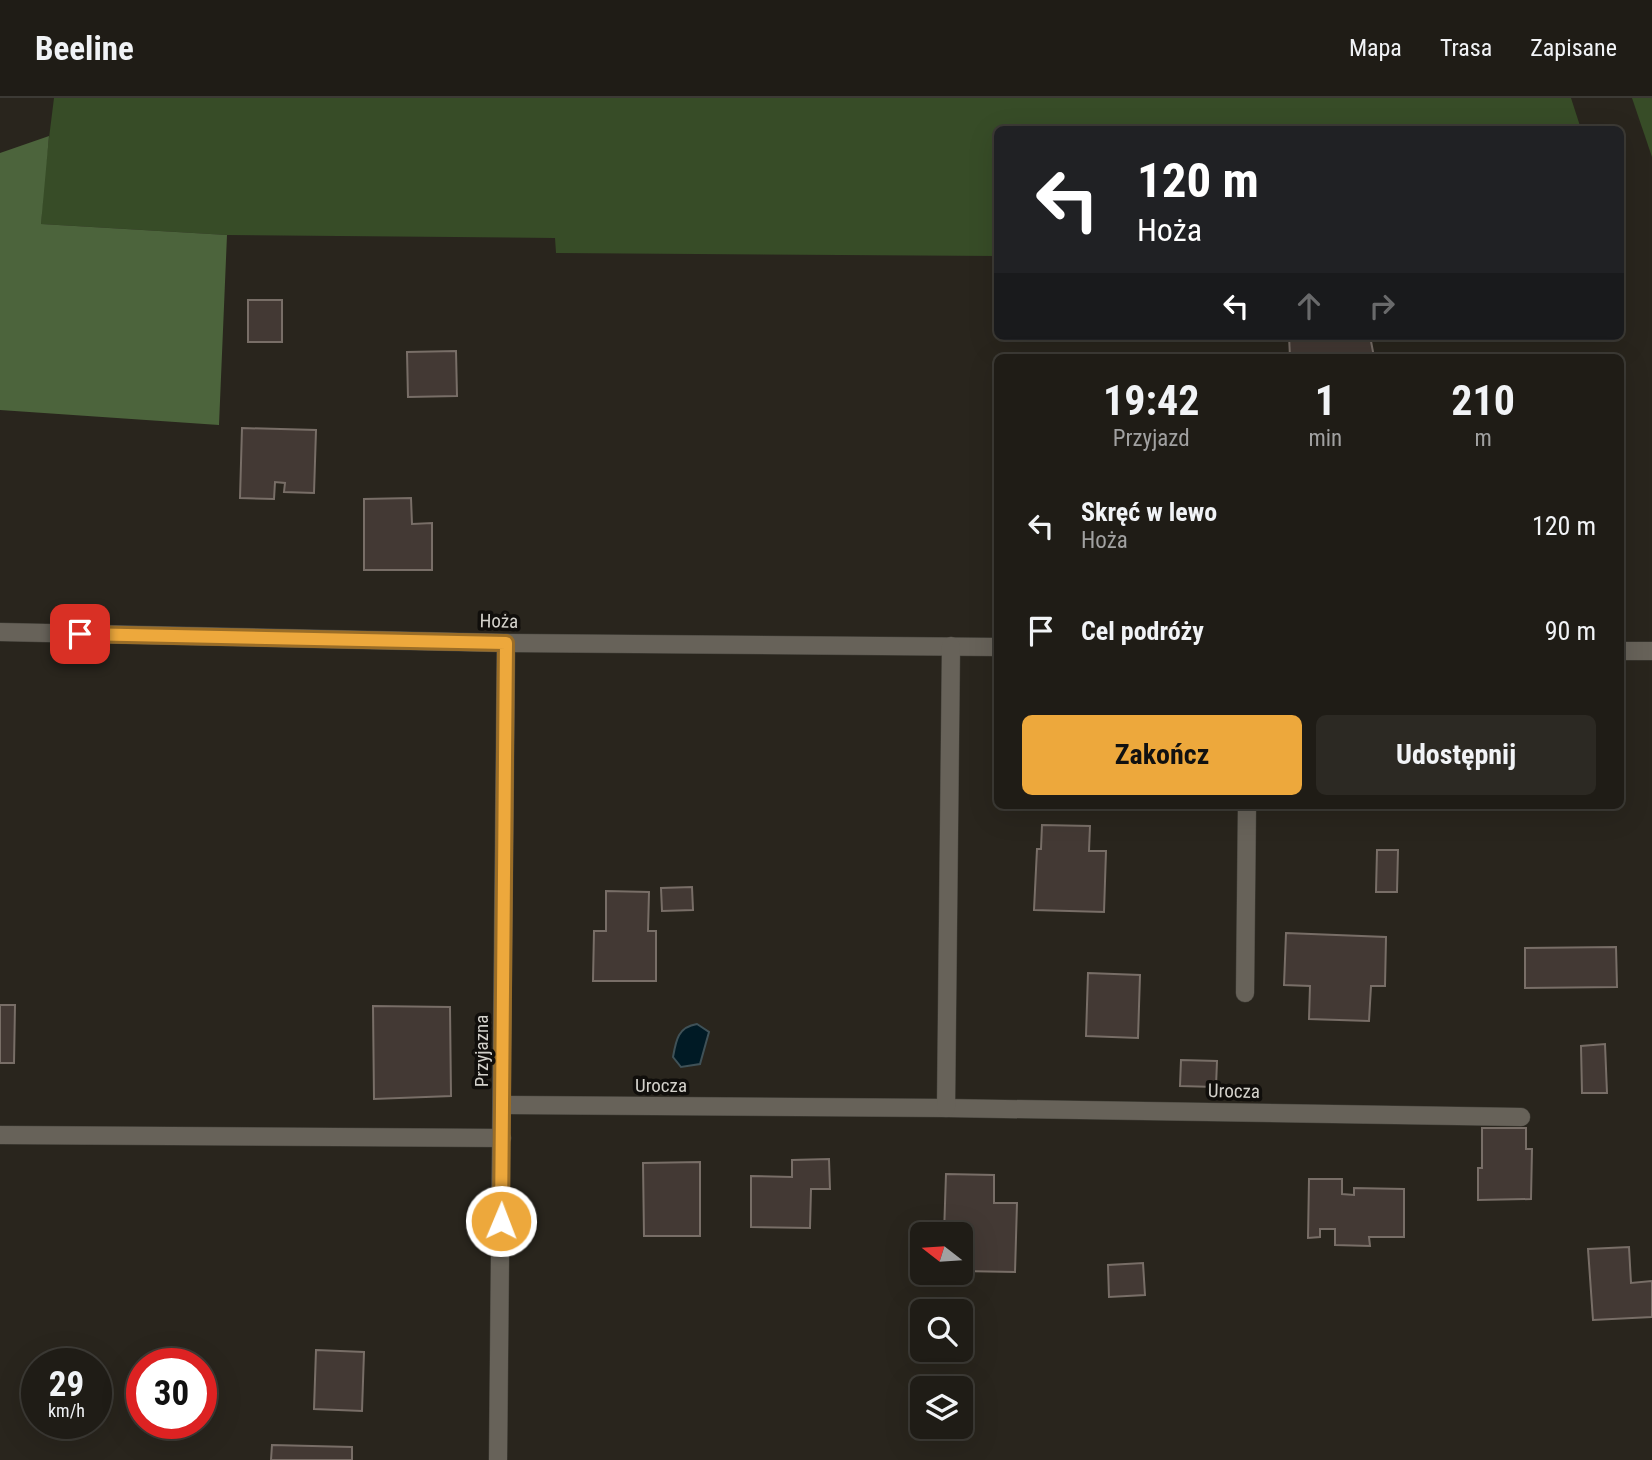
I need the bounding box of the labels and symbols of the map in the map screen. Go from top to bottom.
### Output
pin [50,604,110,664]
street label: Hoża [479,609,519,633]
street label: Przyjazna [470,1015,493,1087]
street label: Urocza [635,1074,687,1097]
street label: Urocza [1208,1079,1260,1103]
position arrow [464,1184,538,1258]
north arrow [910,1222,973,1284]
speed limit sign: 30 [126,1348,217,1439]

